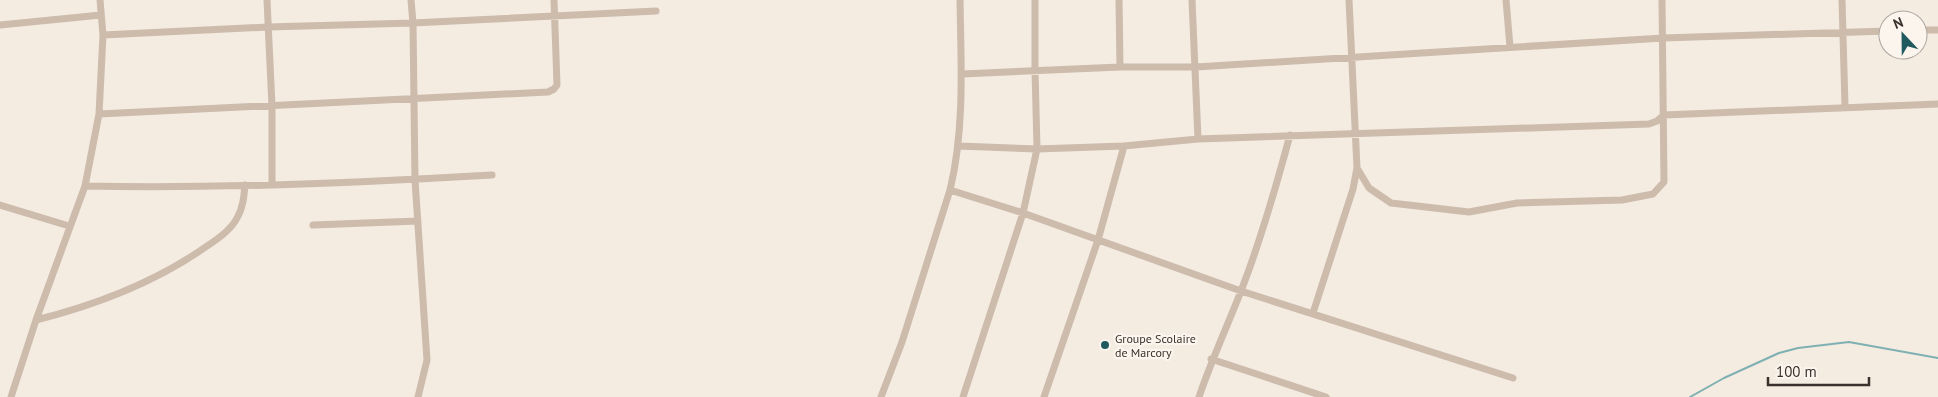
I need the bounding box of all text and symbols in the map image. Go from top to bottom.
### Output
north arrow [1878,10,1928,60]
text: N [1890,13,1906,33]
place label: Groupe Scolaire de Marcory [1115,331,1196,360]
marker: Groupe Scolaire de Marcory [1099,339,1111,351]
scale bar [1768,354,1869,386]
text: 100 m [1776,362,1817,381]

